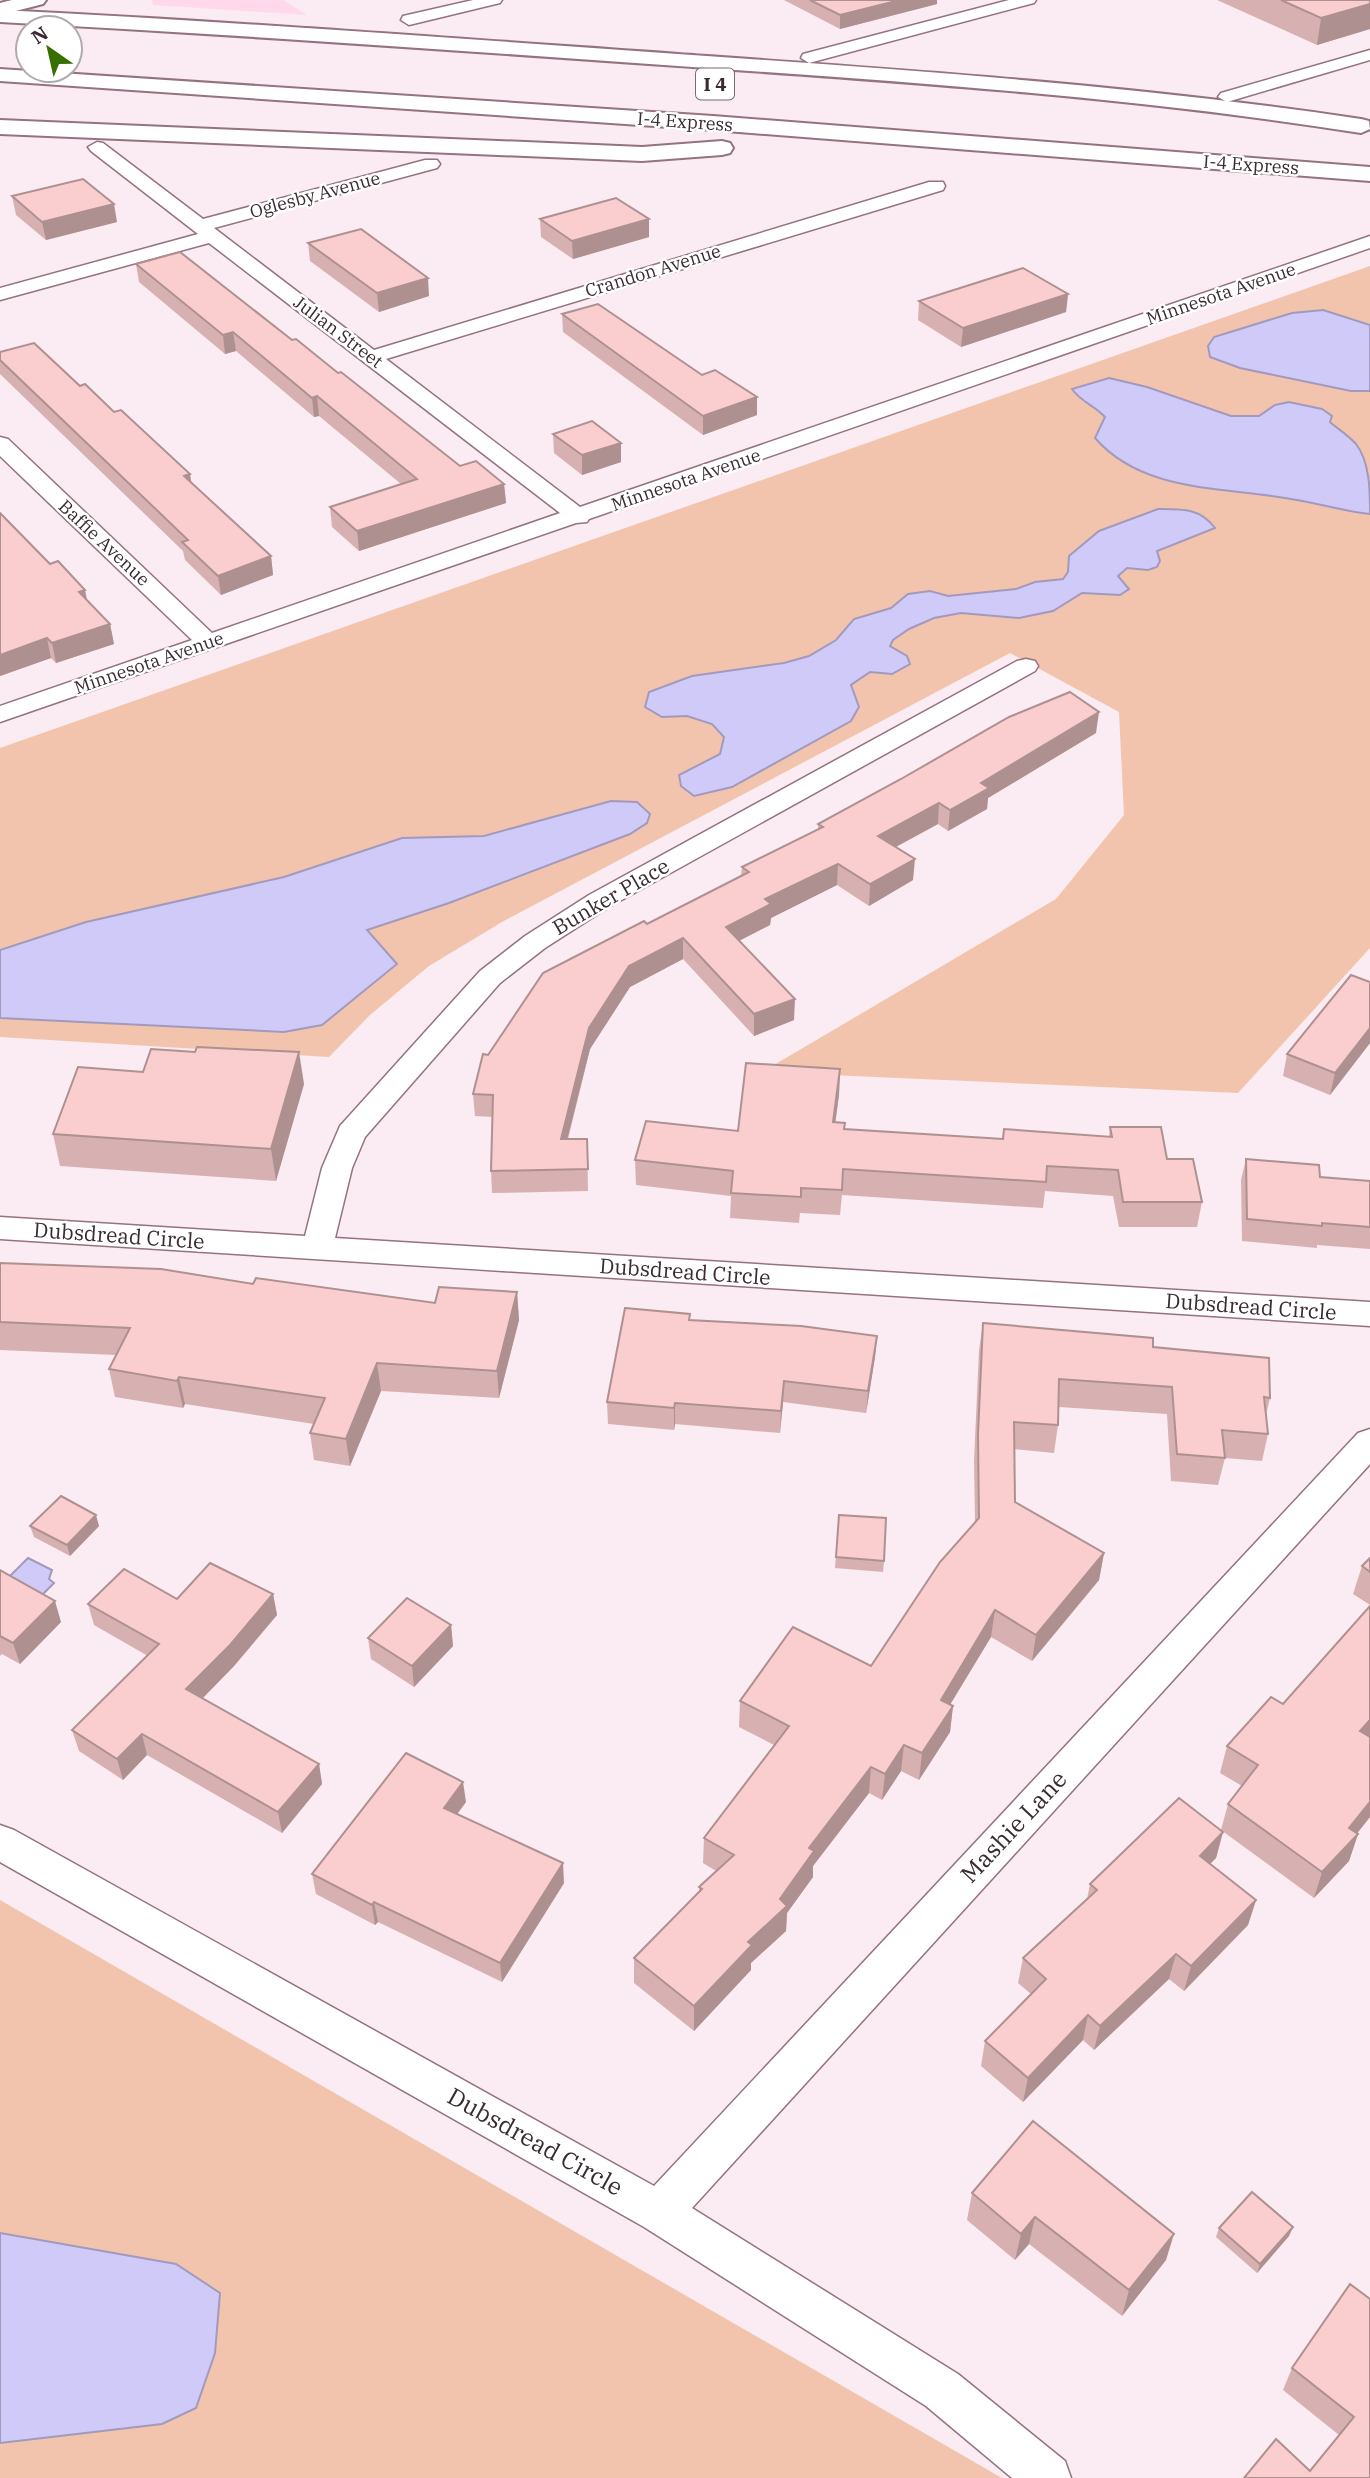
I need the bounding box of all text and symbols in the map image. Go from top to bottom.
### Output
north arrow [14,14,84,84]
text: N [27,21,52,49]
road number: I 4 [696,68,734,100]
street label: I-4 Express [636,107,734,136]
street label: I-4 Express [1202,150,1300,179]
street label: Oglesby Avenue [247,166,383,223]
street label: Crandon Avenue [582,239,724,302]
street label: Minnesota Avenue [1143,257,1299,330]
street label: Julian Street [289,290,388,373]
street label: Minnesota Avenue [608,443,764,516]
street label: Baffie Avenue [54,495,155,591]
street label: Minnesota Avenue [71,626,227,699]
street label: Bunker Place [547,851,674,941]
street label: Dubsdread Circle [33,1215,205,1255]
street label: Dubsdread Circle [599,1251,771,1291]
street label: Dubsdread Circle [1165,1286,1337,1326]
street label: Mashie Lane [953,1763,1073,1889]
street label: Dubsdread Circle [442,2080,629,2203]

